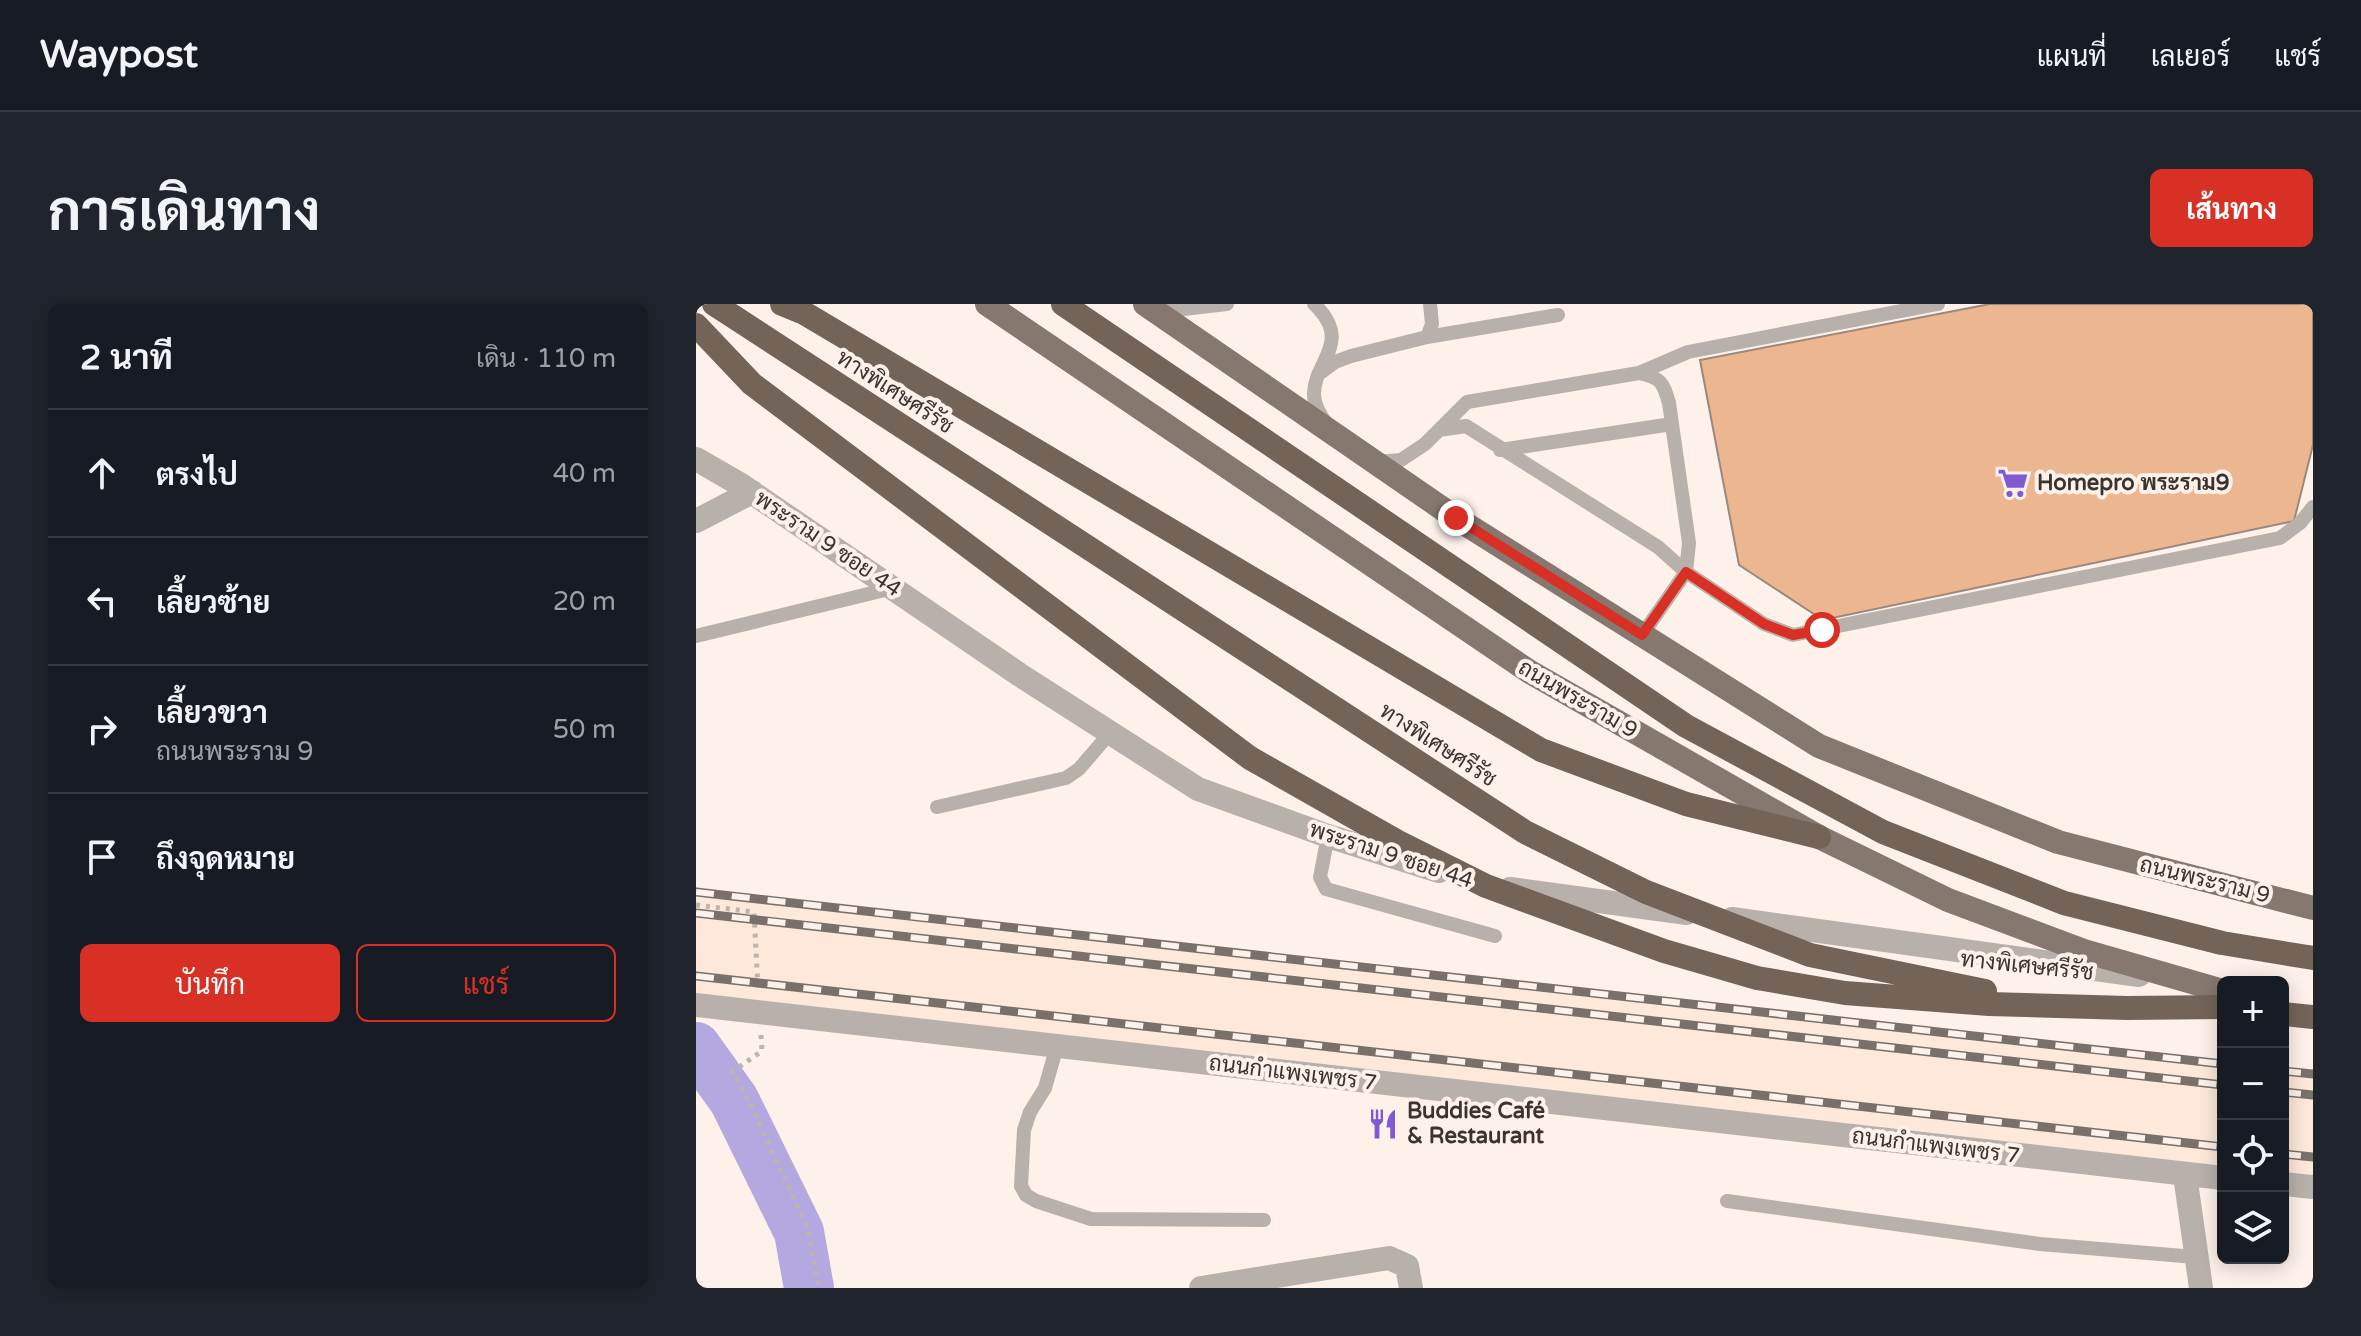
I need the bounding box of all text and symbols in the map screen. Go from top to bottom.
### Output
text: Waypost [40,32,198,78]
text: แผนที่ [2037,40,2107,74]
text: เลเยอร์ [2151,40,2230,74]
text: แชร์ [2274,40,2321,74]
button: เส้นทาง [2150,169,2313,247]
text: การเดินทาง [48,179,320,246]
text: 2 นาที [80,338,173,379]
text: เดิน · 110 m [476,343,616,374]
street label: ทางพิเศษศรีรัช [832,344,959,439]
icon: ahead [80,451,124,495]
text: ตรงไป [156,457,238,494]
text: 40 m [553,458,616,489]
supermarket icon: Homepro พระราม9 [1996,466,2030,500]
place label: Homepro พระราม9 [2037,470,2230,496]
street label: พระราม 9 ซอย 44 [750,485,906,603]
route end [1438,500,1474,536]
icon: left [80,579,124,623]
text: เลี้ยวซ้าย [156,585,270,622]
text: 20 m [553,586,616,617]
route start [1804,612,1840,648]
street label: ถนนพระราม 9 [1514,654,1642,744]
text: เลี้ยวขวา [156,695,268,732]
street label: ทางพิเศษศรีรัช [1375,697,1502,792]
icon: right [80,707,124,751]
text: 50 m [553,714,616,745]
text: ถนนพระราม 9 [156,736,314,767]
street label: พระราม 9 ซอย 44 [1306,816,1476,894]
icon: arrive [80,835,124,879]
text: ถึงจุดหมาย [156,841,295,878]
street label: ถนนพระราม 9 [2137,851,2273,909]
button: บันทึก [80,944,340,1022]
button: แชร์ [356,944,616,1022]
street label: ทางพิเศษศรีรัช [1959,945,2095,986]
map controls [2217,976,2289,1264]
button: + [2217,976,2289,1048]
button: − [2217,1048,2289,1120]
street label: ถนนกำแพงเพชร 7 [1208,1050,1378,1096]
place label: Buddies Café & Restaurant [1407,1098,1545,1149]
restaurant icon: Buddies Café & Restaurant [1366,1107,1400,1141]
button: locate [2217,1120,2289,1192]
street label: ถนนกำแพงเพชร 7 [1851,1123,2021,1169]
button: layers [2217,1192,2289,1264]

